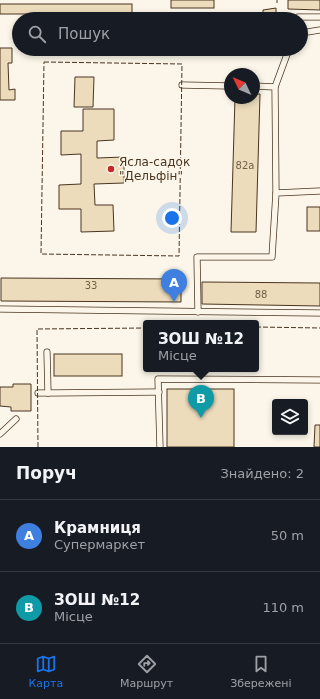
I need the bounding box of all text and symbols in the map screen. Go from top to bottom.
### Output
search box [12,12,308,56]
icon: search [26,23,48,45]
text: Пошук [58,25,110,43]
north arrow [224,68,260,104]
place label: Ясла-садок "Дельфін" [119,155,190,183]
house number: 82а [236,160,254,171]
marker: Ясла-садок "Дельфін" [106,164,116,174]
your location [162,208,182,228]
pin: A [161,269,187,302]
house number: 33 [85,280,97,291]
house number: 88 [255,289,267,300]
popup [143,320,259,372]
text: ЗОШ №12 [158,330,244,348]
text: Місце [158,348,197,363]
pin: B [188,385,214,418]
map controls [272,399,308,435]
button: layers [272,399,308,435]
text: Поруч [16,463,77,483]
text: Знайдено: 2 [221,466,304,481]
text: Крамниця [54,519,141,537]
text: A [24,528,34,543]
text: 50 m [271,528,304,543]
text: Супермаркет [54,537,145,552]
text: ЗОШ №12 [54,591,140,609]
text: B [24,600,34,615]
text: 110 m [262,600,304,615]
text: Місце [54,609,93,624]
tab: Карта [28,653,63,690]
tab: Маршрут [120,653,173,690]
tab: Збережені [230,653,292,690]

